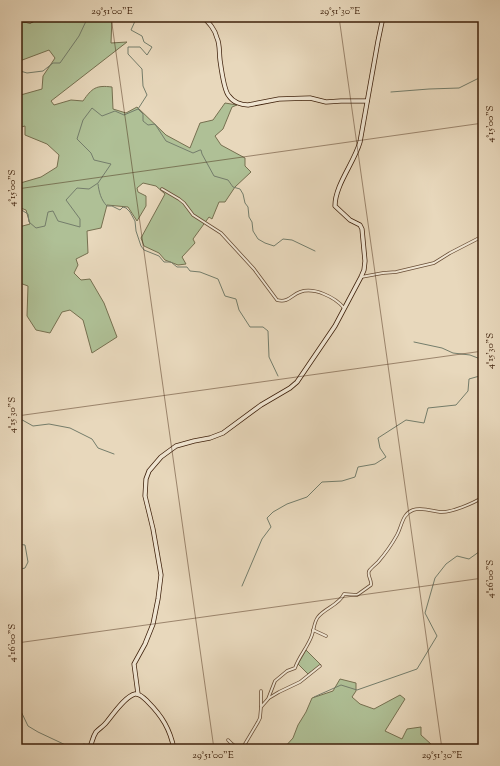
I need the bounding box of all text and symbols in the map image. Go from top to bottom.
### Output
text: 29°51'00"E [91,4,133,19]
text: 29°51'30"E [320,4,360,19]
text: 4°15'00"S [483,105,498,142]
text: 4°15'00"S [5,169,20,206]
text: 4°15'30"S [483,333,498,369]
text: 4°15'30"S [5,397,20,433]
text: 4°16'00"S [483,560,498,598]
text: 4°16'00"S [5,624,20,662]
text: 29°51'00"E [192,748,234,763]
text: 29°51'30"E [422,748,462,763]

